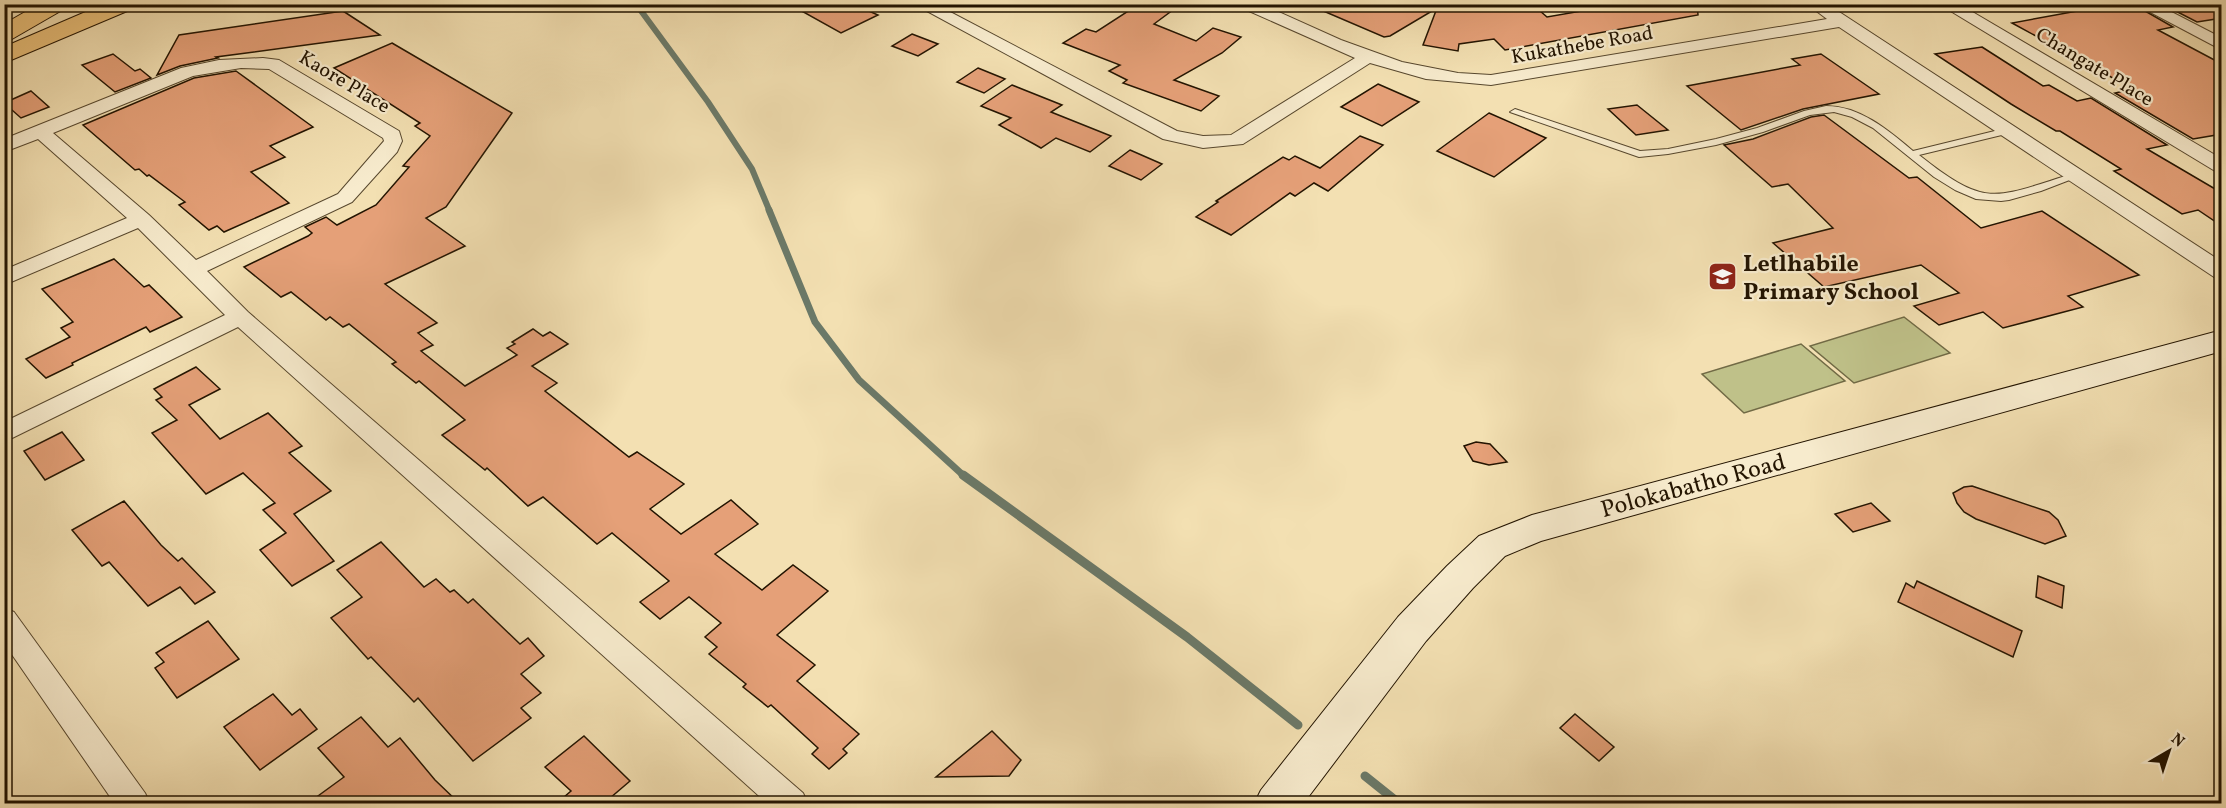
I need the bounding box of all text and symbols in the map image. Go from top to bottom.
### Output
street label: Kukathebe Road [1509,20,1655,72]
street label: Changate Place [2030,21,2158,114]
street label: Kaore Place [293,44,395,121]
place label: Letlhabile Primary School [1743,248,1919,310]
school or university icon: Letlhabile Primary School [1706,261,1738,293]
street label: Polokabatho Road [1597,446,1790,528]
north arrow [2139,721,2199,781]
text: N [2166,729,2189,753]

